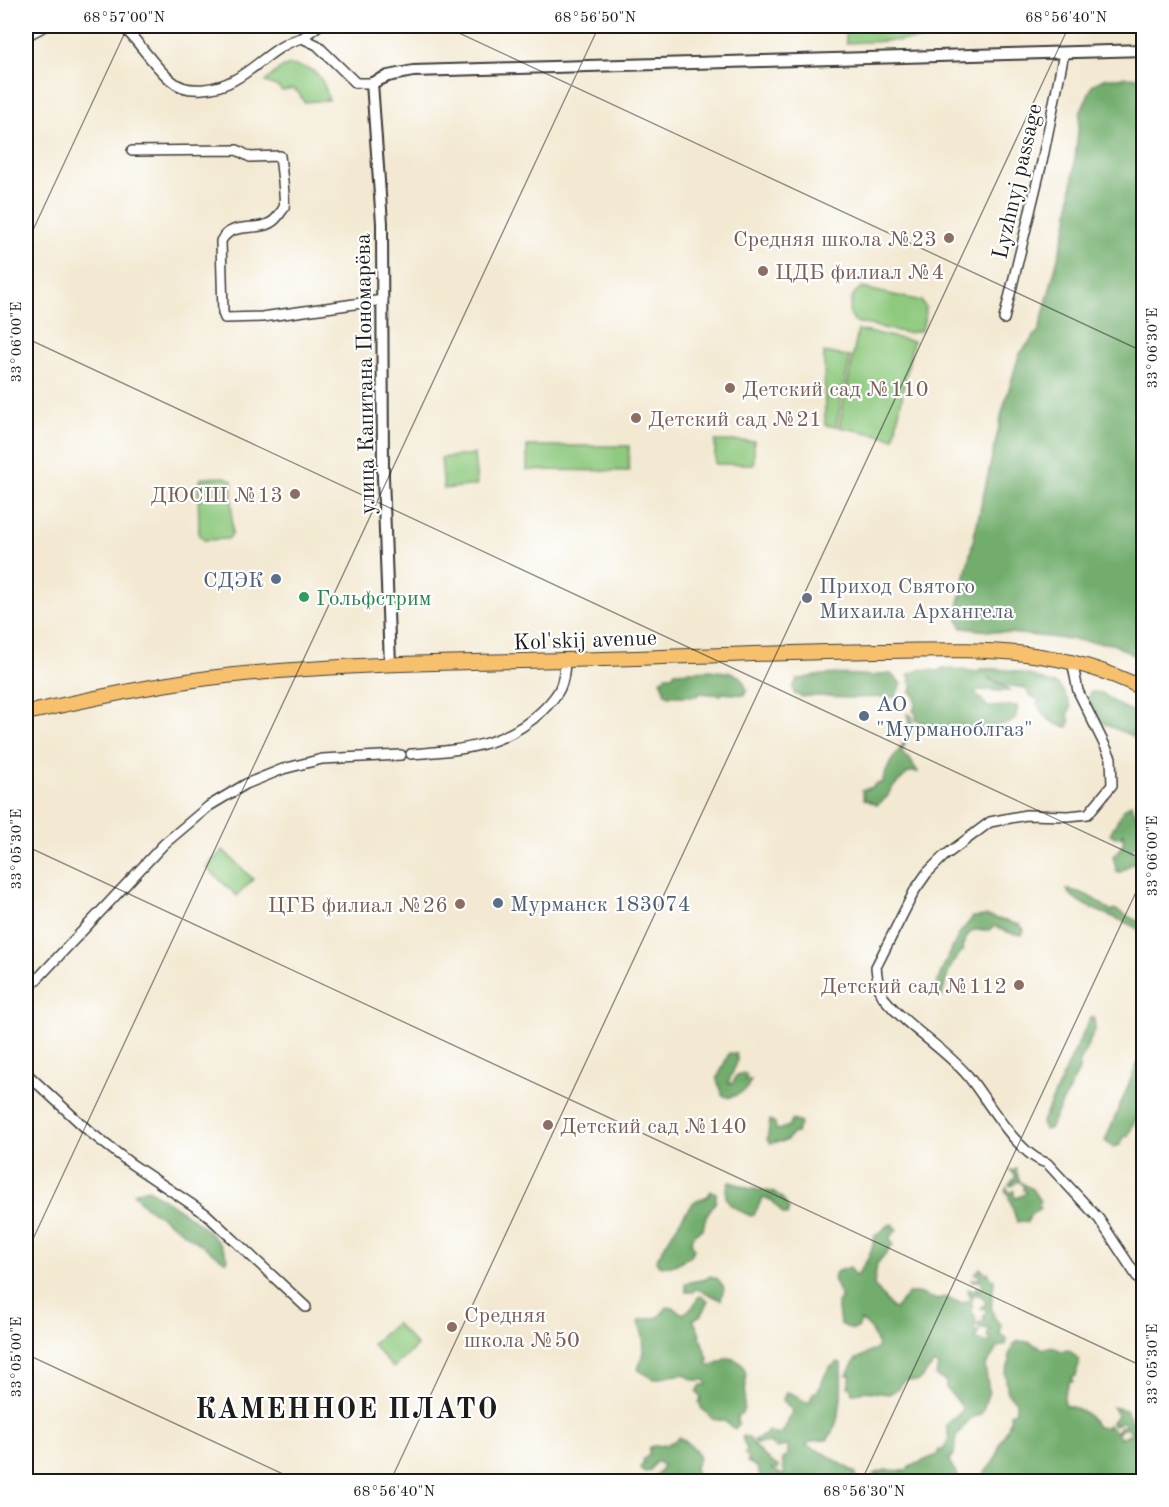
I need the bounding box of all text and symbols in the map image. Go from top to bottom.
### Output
text: 68°57'00"N [83,11,165,26]
text: 68°56'50"N [554,11,636,26]
text: 68°56'40"N [1025,11,1107,26]
street label: Lyzhnyj passage [989,101,1047,261]
place label: Средняя школа №23 [733,229,937,251]
marker: Средняя школа №23 [942,231,956,245]
street label: улица Капитана Пономарёва [353,233,379,515]
place label: ЦДБ филиал №4 [775,262,944,284]
marker: ЦДБ филиал №4 [756,264,770,278]
text: 33°06'00"E [10,302,25,382]
text: 33°06'30"E [1146,308,1161,388]
place label: Детский сад №110 [742,379,928,401]
marker: Детский сад №110 [723,381,737,395]
place label: Детский сад №21 [648,409,822,431]
marker: Детский сад №21 [629,411,643,425]
place label: ДЮСШ №13 [151,485,283,507]
marker: ДЮСШ №13 [288,487,302,501]
place label: СДЭК [203,570,264,592]
marker: СДЭК [269,572,283,586]
place label: Приход Святого Михаила Архангела [819,576,1014,623]
place label: Гольфстрим [316,588,431,610]
marker: Гольфстрим [297,590,311,604]
marker: Приход Святого Михаила Архангела [800,591,814,605]
street label: Kol'skij avenue [513,628,657,654]
place label: AO "Мурманоблгаз" [876,694,1033,741]
marker: AO "Мурманоблгаз" [857,709,871,723]
text: 33°05'30"E [10,809,25,889]
text: 33°06'00"E [1146,816,1161,896]
place label: Мурманск 183074 [510,894,690,916]
place label: ЦГБ филиал №26 [268,895,448,917]
marker: Мурманск 183074 [491,896,505,910]
marker: ЦГБ филиал №26 [453,897,467,911]
place label: Детский сад №112 [821,976,1007,998]
marker: Детский сад №112 [1012,978,1026,992]
place label: Детский сад №140 [560,1116,746,1138]
marker: Детский сад №140 [541,1118,555,1132]
place label: Средняя школа №50 [464,1305,580,1352]
text: 33°05'00"E [10,1317,25,1397]
marker: Средняя школа №50 [445,1320,459,1334]
text: 33°05'30"E [1146,1324,1161,1404]
district label: КАМЕННОЕ ПЛАТО [195,1396,499,1425]
text: 68°56'40"N [353,1485,435,1500]
text: 68°56'30"N [823,1485,905,1500]

